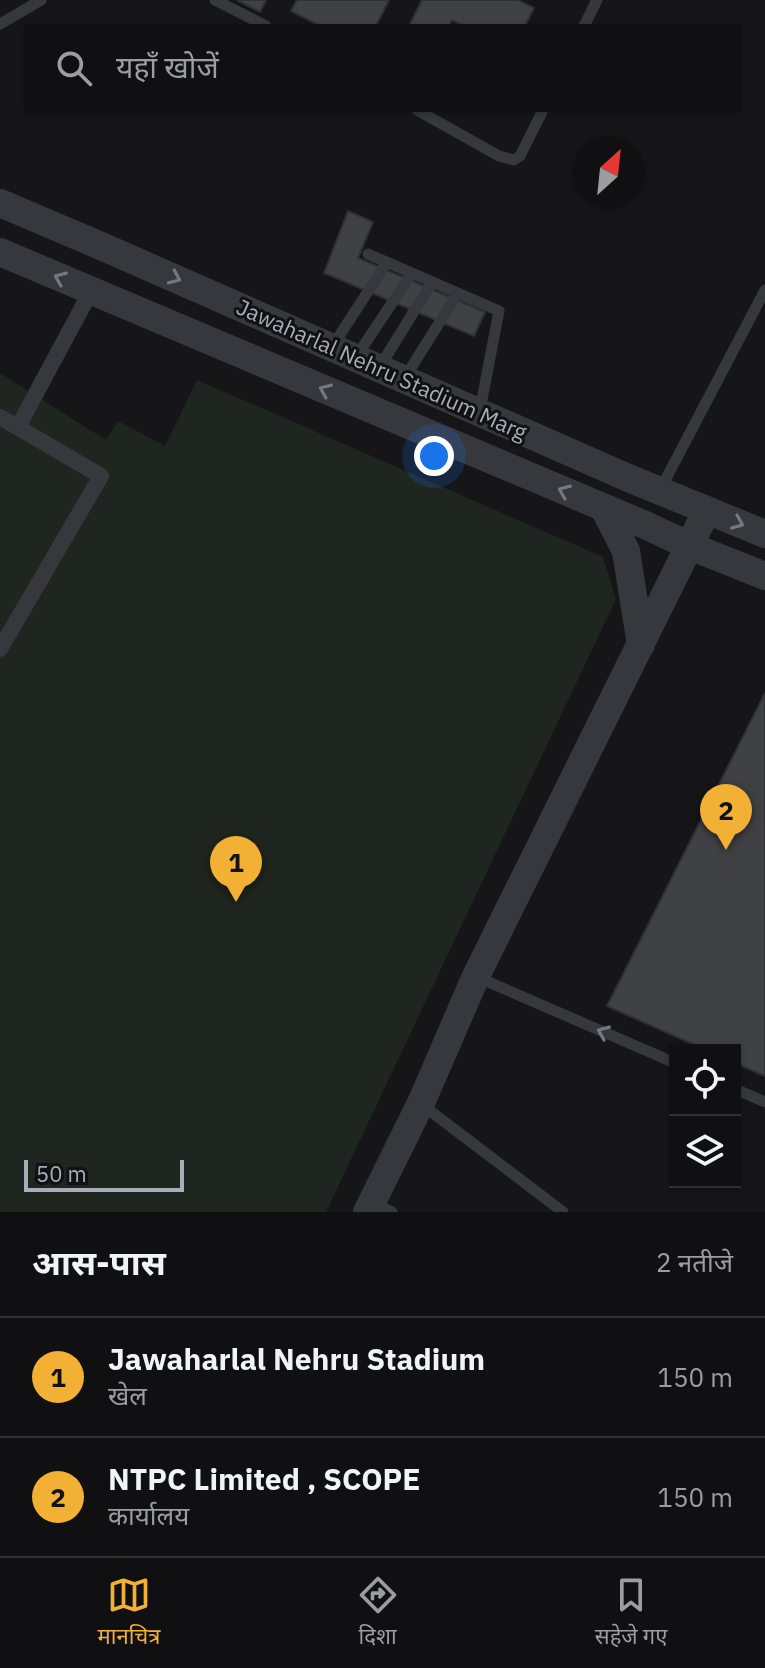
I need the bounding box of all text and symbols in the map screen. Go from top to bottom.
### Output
search box [24,24,741,112]
icon: search [52,46,96,90]
text: यहाँ खोजें [116,47,219,86]
north arrow [573,136,645,208]
one-way arrow [166,268,181,284]
one-way arrow [53,271,68,287]
street label: Jawaharlal Nehru Stadium Marg [232,292,532,446]
one-way arrow [319,383,333,400]
your location [414,436,454,476]
one-way arrow [558,485,572,501]
one-way arrow [730,514,744,530]
pin: 2 [700,784,752,850]
pin: 1 [210,836,262,902]
one-way arrow [597,1025,612,1041]
map controls [669,1044,741,1188]
button: locate [669,1044,741,1116]
button: layers [669,1116,741,1188]
scale bar [24,1156,184,1192]
text: 50 m [36,1159,87,1188]
text: आस-पास [32,1240,166,1284]
text: 2 नतीजे [656,1245,733,1279]
text: Jawaharlal Nehru Stadium [108,1339,485,1378]
text: 1 [50,1360,66,1394]
text: 150 m [657,1360,733,1394]
text: खेल [108,1378,147,1412]
text: NTPC Limited , SCOPE [108,1459,421,1498]
text: 2 [50,1480,66,1514]
text: 150 m [657,1480,733,1514]
text: कार्यालय [108,1498,189,1532]
tab: मानचित्र [98,1573,160,1653]
tab: दिशा [356,1573,400,1653]
tab: सहेजे गए [595,1573,667,1653]

